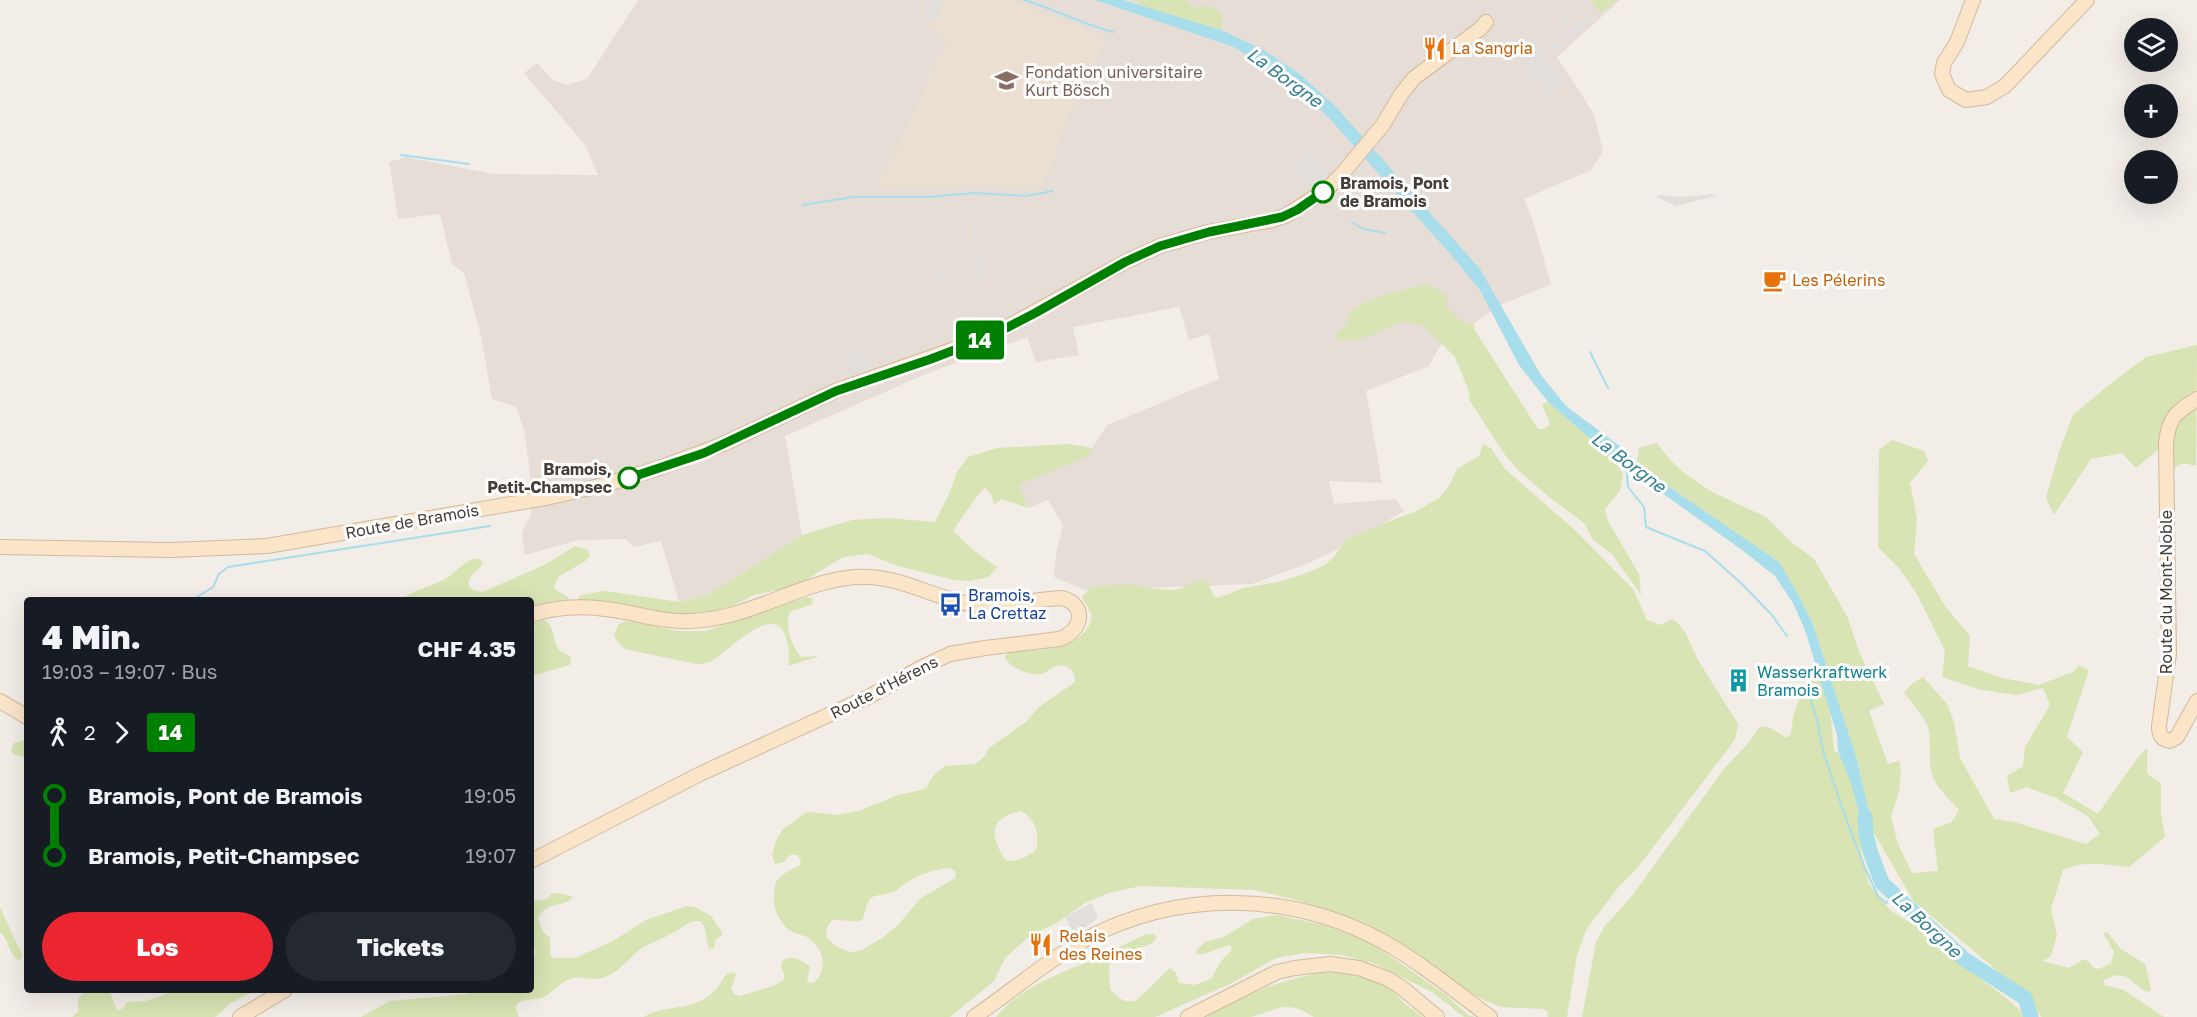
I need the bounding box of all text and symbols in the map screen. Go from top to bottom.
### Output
map controls [2124,18,2178,204]
button: layers [2124,18,2178,72]
restaurant icon: La Sangria [1421,35,1447,61]
place label: La Sangria [1452,38,1533,58]
water label: La Borgne [1243,42,1328,112]
place label: Fondation universitaire Kurt Bösch [1025,62,1202,100]
school or university icon: Fondation universitaire Kurt Bösch [994,68,1020,94]
button: + [2124,84,2178,138]
button: − [2124,150,2178,204]
place label: Bramois, Pont de Bramois [1340,173,1449,211]
marker: Bramois, Pont de Bramois [1312,181,1334,203]
cafe icon: Les Pélerins [1761,267,1787,293]
place label: Les Pélerins [1792,270,1885,290]
line badge: 14 [953,320,1007,360]
text: 14 [968,327,992,353]
water label: La Borgne [1587,427,1672,498]
place label: Bramois, Petit-Champsec [487,459,612,497]
marker: Bramois, Petit-Champsec [618,467,640,489]
street label: Route de Bramois [344,499,480,543]
street label: Route du Mont-Noble [2156,510,2176,674]
place label: Bramois, La Crettaz [968,585,1046,623]
bus stop icon: Bramois, La Crettaz [937,591,963,617]
text: 4 Min. [42,617,141,656]
text: CHF 4.35 [417,635,516,662]
street label: Route d'Hérens [827,651,941,723]
text: 19:03 – 19:07 · Bus [42,659,217,683]
place label: Wasserkraftwerk Bramois [1757,662,1887,700]
building icon: Wasserkraftwerk Bramois [1726,668,1752,694]
icon: walk [42,716,75,749]
icon: forward [105,716,138,749]
text: 14 [159,719,183,745]
text: 2 [84,720,96,744]
text: Bramois, Pont de Bramois [88,782,363,809]
text: 19:05 [464,783,516,807]
text: Bramois, Petit-Champsec [88,842,359,869]
text: 19:07 [465,843,516,867]
water label: La Borgne [1888,886,1968,963]
button: Los [42,912,273,981]
button: Tickets [285,912,516,981]
place label: Relais des Reines [1059,926,1143,964]
restaurant icon: Relais des Reines [1028,932,1054,958]

